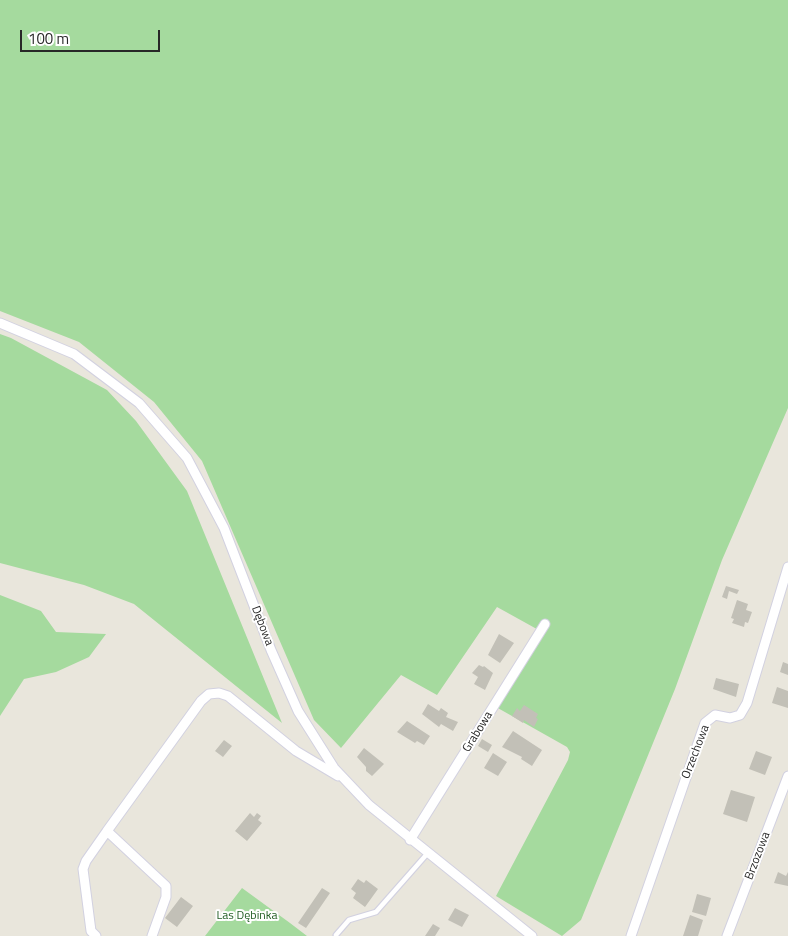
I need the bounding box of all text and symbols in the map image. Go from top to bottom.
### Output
scale bar [22,20,162,52]
text: 100 m [28,27,69,50]
street label: Dębowa [248,604,276,648]
street label: Grabowa [460,709,496,755]
street label: Orzechowa [679,723,713,781]
street label: Brzozowa [742,830,774,882]
park label: Las Dębinka [217,909,277,923]

